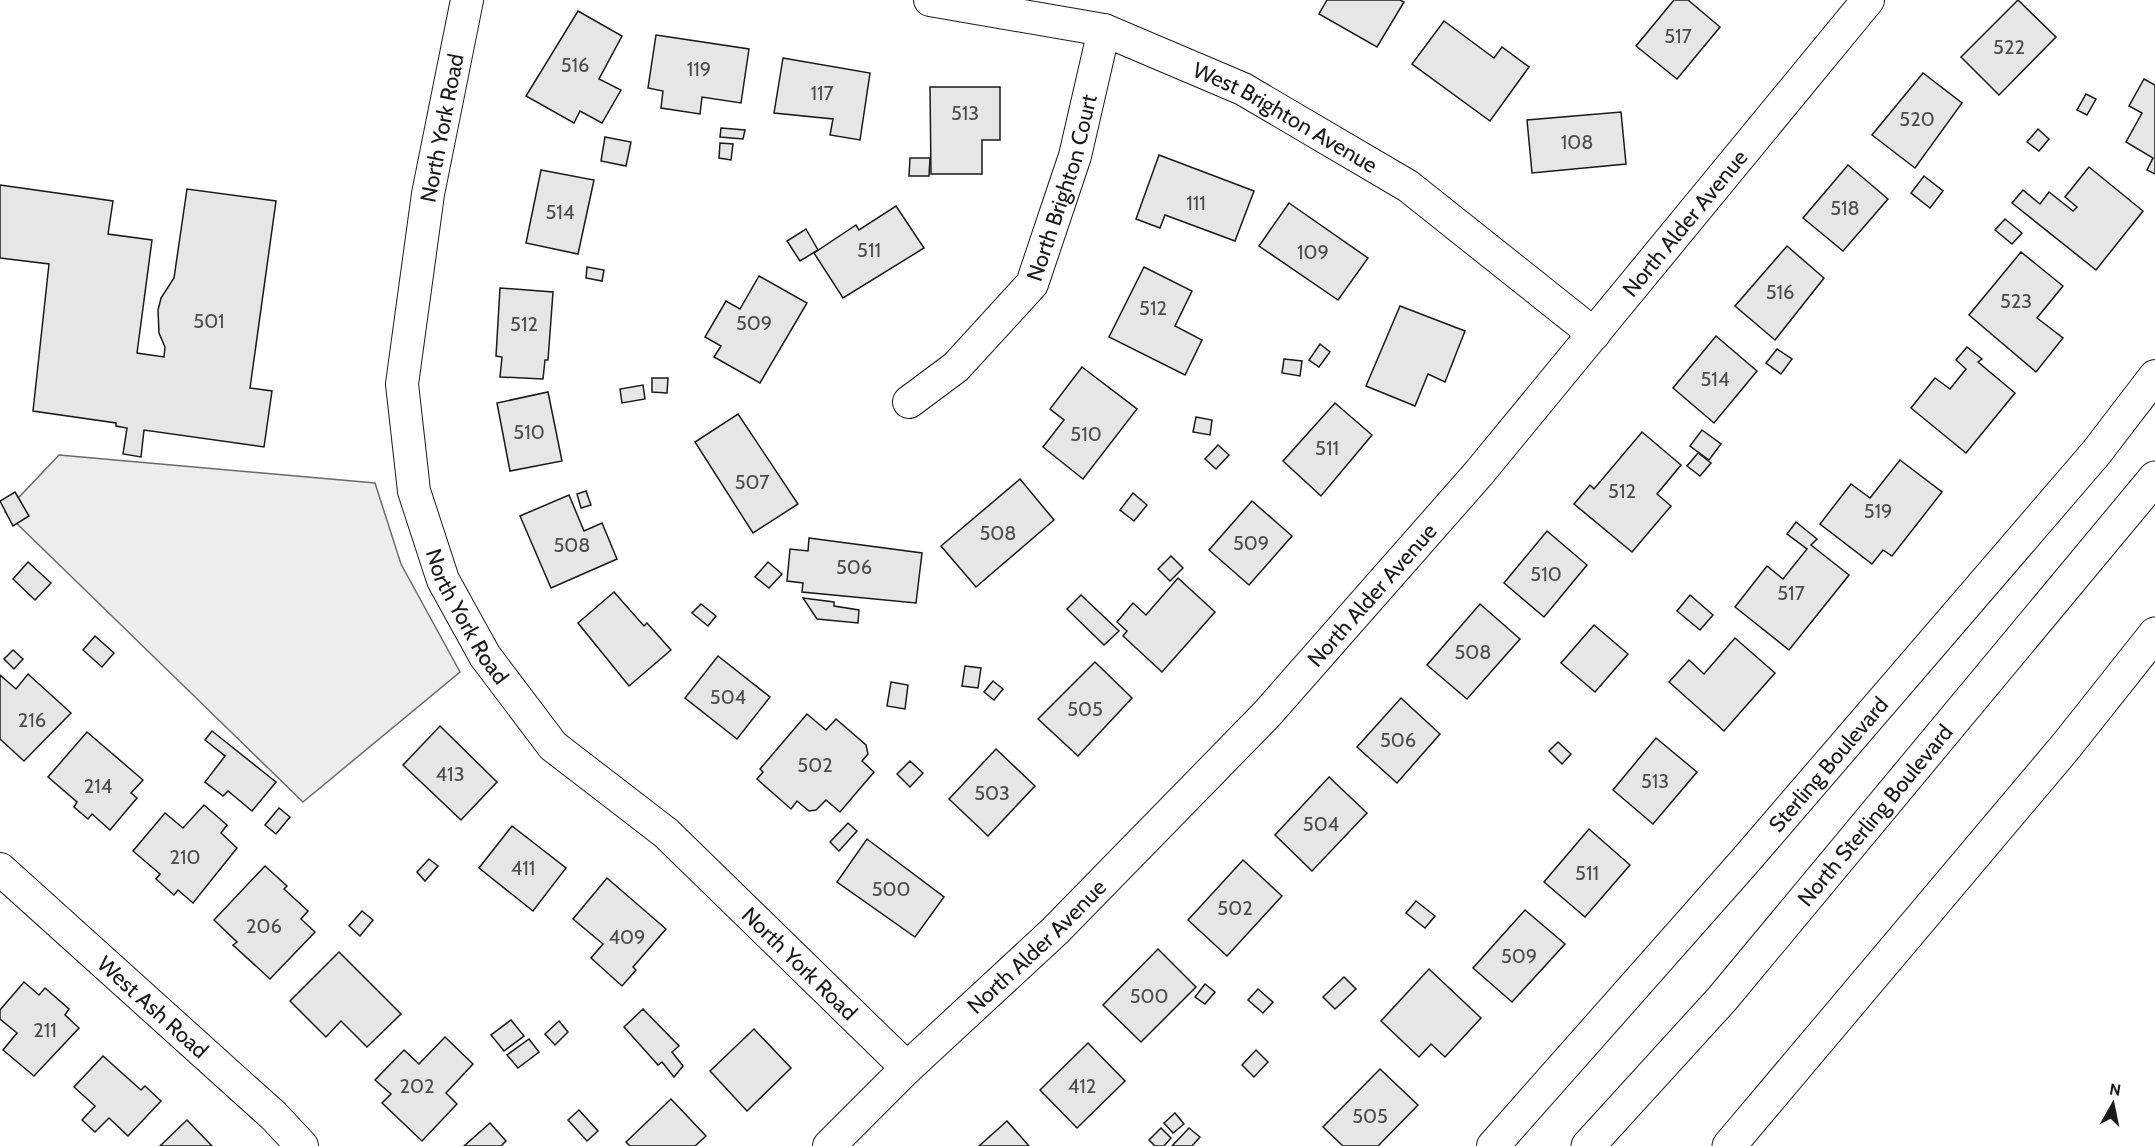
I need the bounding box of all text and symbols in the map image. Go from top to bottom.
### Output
house number: 517 [1664,24,1692,48]
house number: 522 [1993,35,2025,59]
street label: North York Road [414,51,470,205]
house number: 516 [561,53,589,77]
street label: West Brighton Avenue [1189,56,1382,179]
house number: 119 [687,57,711,81]
house number: 117 [810,81,834,105]
street label: North Brighton Court [1020,91,1102,285]
house number: 513 [951,101,979,125]
house number: 520 [1899,107,1935,131]
house number: 108 [1561,130,1593,154]
street label: North Alder Avenue [1616,144,1753,302]
house number: 111 [1186,191,1206,215]
house number: 518 [1830,196,1860,220]
house number: 514 [546,200,575,224]
house number: 511 [857,238,881,262]
house number: 109 [1297,240,1329,264]
house number: 516 [1766,280,1794,304]
house number: 523 [2000,289,2032,313]
house number: 512 [1139,296,1167,320]
house number: 501 [193,309,225,333]
house number: 509 [736,311,772,335]
house number: 512 [510,312,538,336]
house number: 514 [1701,367,1730,391]
house number: 510 [513,420,545,444]
house number: 510 [1070,422,1102,446]
house number: 511 [1315,436,1339,460]
house number: 507 [735,470,769,494]
house number: 512 [1608,479,1636,503]
house number: 519 [1864,499,1892,523]
street label: North Alder Avenue [1301,518,1442,672]
house number: 508 [980,521,1016,545]
house number: 509 [1233,531,1269,555]
house number: 508 [554,533,590,557]
street label: North York Road [420,545,515,689]
house number: 506 [836,555,872,579]
house number: 510 [1530,562,1562,586]
house number: 517 [1777,581,1805,605]
house number: 508 [1455,640,1491,664]
house number: 504 [710,685,747,709]
street label: Sterling Boulevard [1763,691,1894,837]
house number: 505 [1067,697,1103,721]
house number: 216 [18,708,46,732]
street label: North Sterling Boulevard [1792,719,1958,911]
house number: 506 [1380,728,1416,752]
house number: 502 [797,753,833,777]
house number: 413 [436,762,464,786]
house number: 513 [1641,769,1669,793]
house number: 214 [84,774,113,798]
house number: 503 [974,781,1010,805]
house number: 504 [1303,812,1340,836]
house number: 210 [170,845,200,869]
house number: 411 [511,856,535,880]
house number: 511 [1575,861,1599,885]
street label: North Alder Avenue [961,874,1112,1019]
house number: 500 [872,877,910,901]
house number: 502 [1217,896,1253,920]
street label: North York Road [736,901,863,1026]
house number: 206 [246,914,282,938]
house number: 409 [609,925,645,949]
house number: 509 [1501,944,1537,968]
street label: West Ash Road [92,950,214,1064]
house number: 500 [1130,984,1168,1008]
house number: 211 [33,1018,57,1042]
house number: 202 [400,1074,434,1098]
house number: 412 [1068,1074,1096,1098]
north arrow [2083,1074,2143,1134]
text: N [2108,1079,2122,1100]
house number: 505 [1352,1104,1388,1128]

